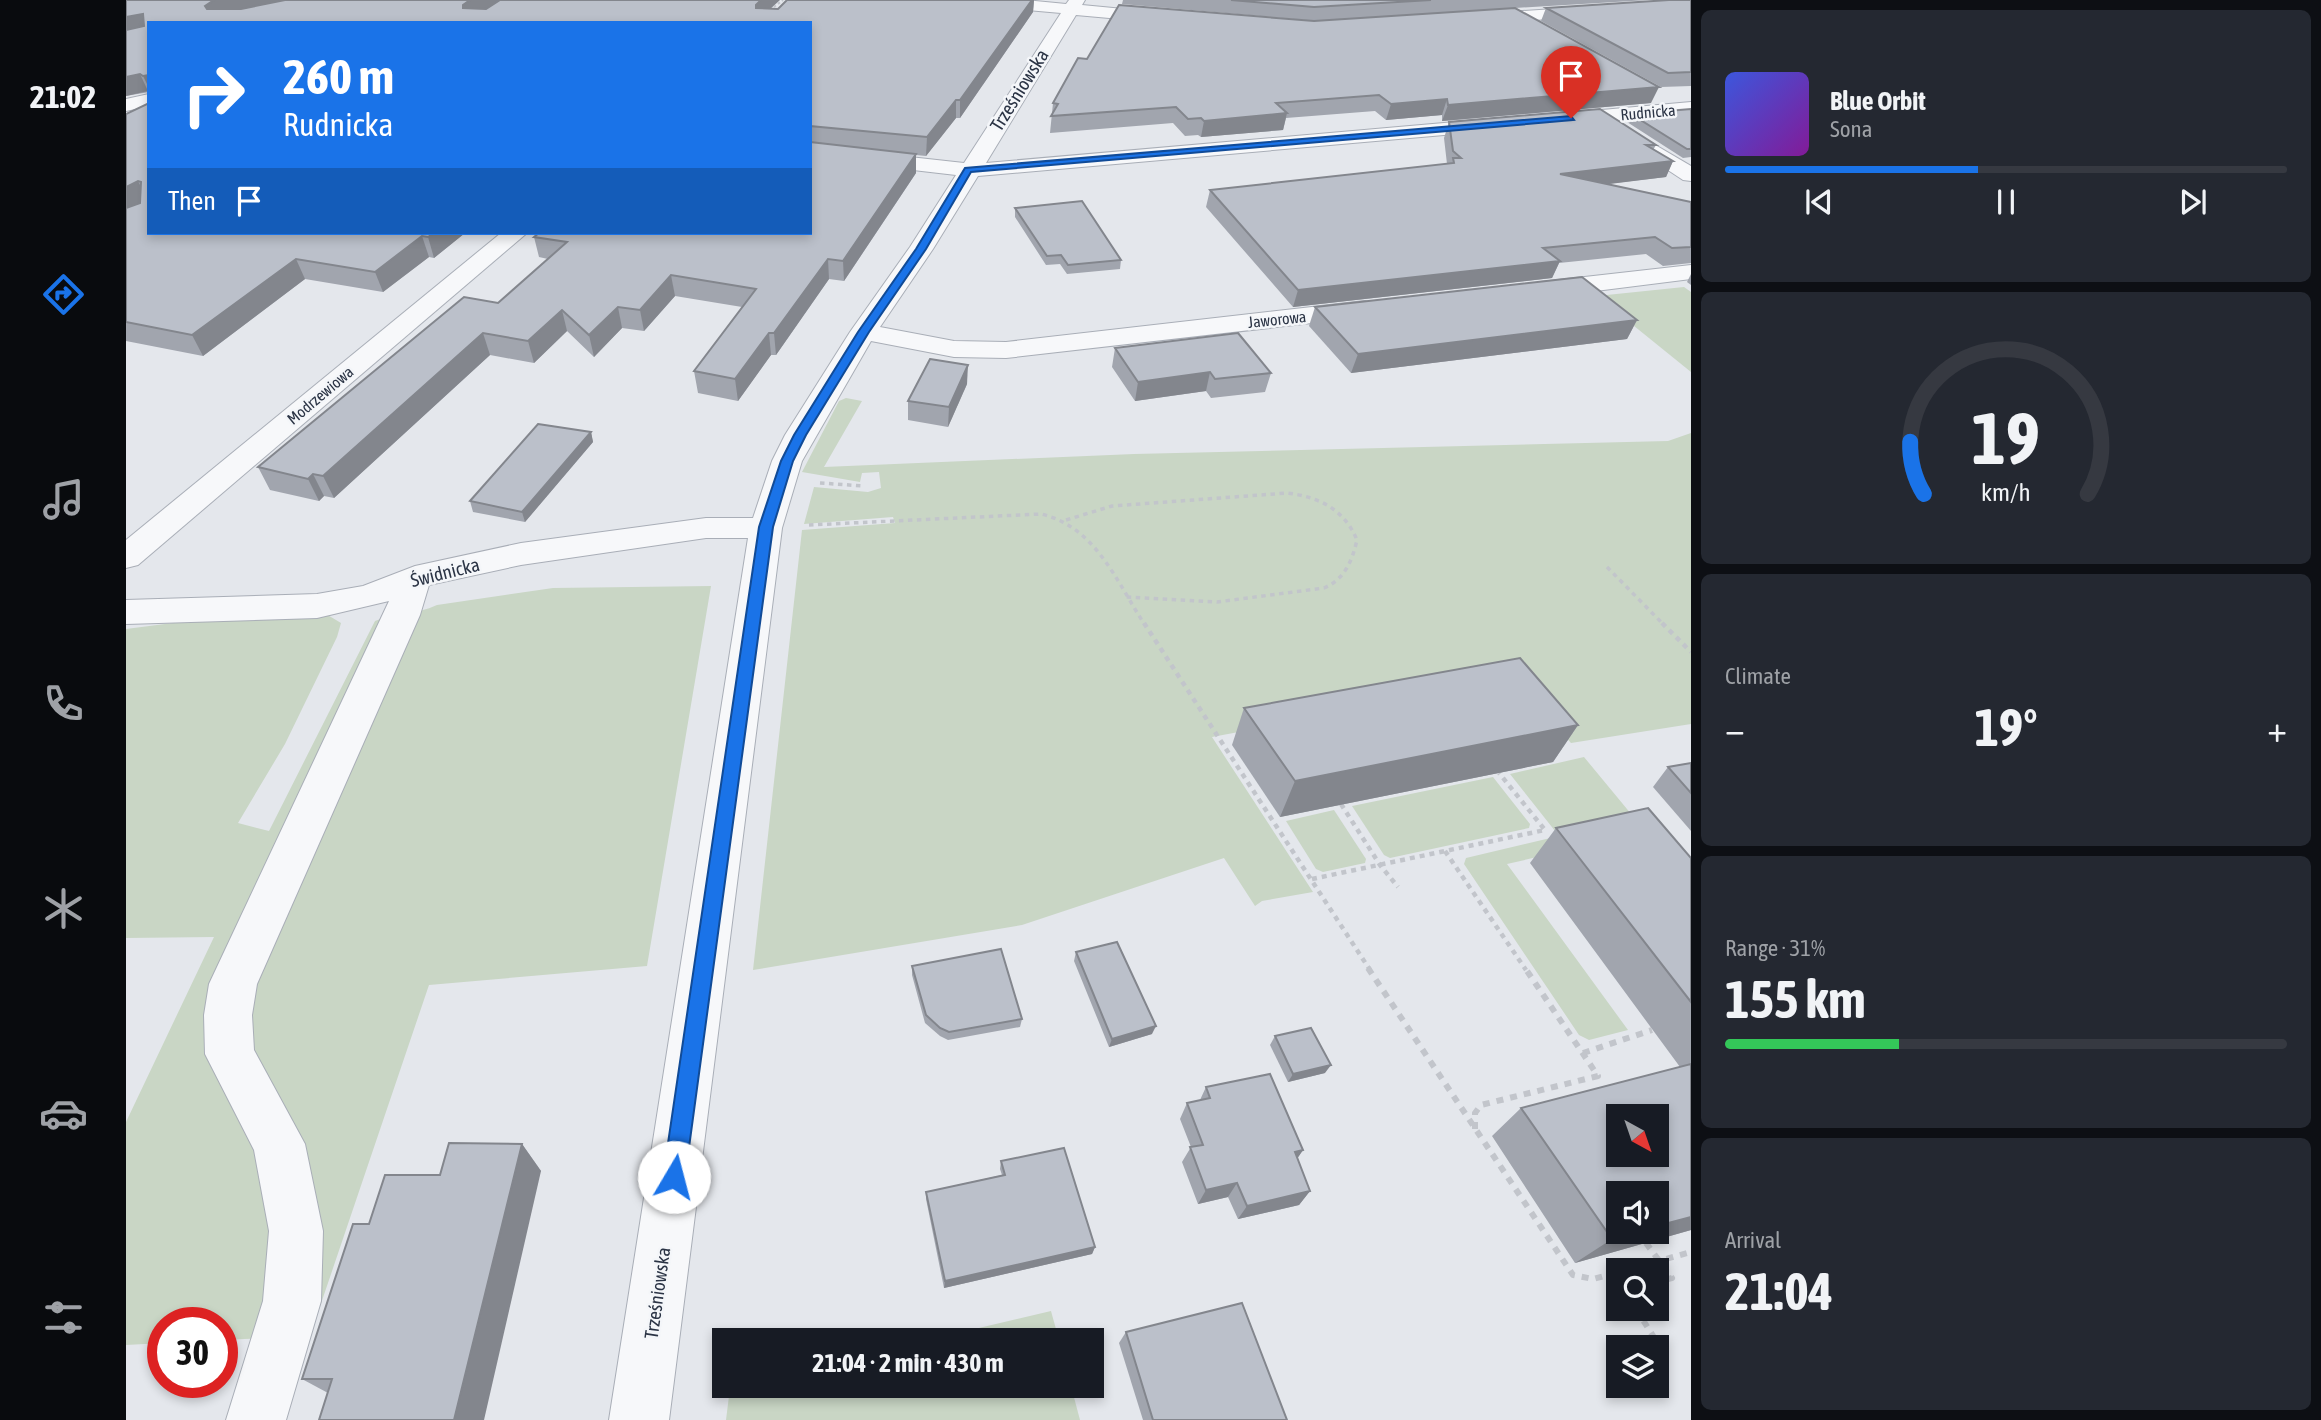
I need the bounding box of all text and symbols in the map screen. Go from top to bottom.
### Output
street label: Trześniowska [985,45,1053,135]
pin [1541,46,1601,118]
text: 260 m [283,48,394,104]
icon: right [168,49,259,140]
icon: arrive [1552,57,1590,95]
text: 21:02 [30,78,96,115]
text: Blue Orbit [1830,86,1926,116]
street label: Rudnicka [1620,101,1676,123]
text: Rudnicka [283,106,393,143]
text: Sona [1830,116,1872,142]
icon: arrive [230,182,268,220]
icon: previous [1800,183,1838,221]
icon: pause [1987,183,2025,221]
icon: next [2174,183,2212,221]
text: Then [168,186,216,216]
icon: directions [39,270,88,319]
street label: Jaworowa [1247,307,1307,331]
street label: Modrzewiowa [283,362,357,428]
text: 19 [1972,396,2040,479]
icon: music [39,475,88,524]
text: km/h [1981,478,2031,506]
street label: Świdnicka [408,553,482,591]
text: Climate [1725,663,1791,689]
icon: phone [39,679,88,728]
text: 19° [1974,697,2038,757]
text: − [1725,707,1745,750]
text: + [2267,707,2287,750]
icon: climate [39,884,88,933]
text: Range · 31% [1725,935,1825,961]
text: 155 km [1725,969,1866,1029]
icon: car [39,1089,88,1138]
north arrow [1606,1104,1670,1167]
map controls [1606,1104,1669,1398]
position arrow [637,1140,711,1214]
button: sound [1606,1181,1669,1244]
text: Arrival [1725,1227,1781,1253]
street label: Trześniowska [640,1246,674,1340]
button: search [1606,1258,1669,1321]
text: 21:04 [1725,1261,1833,1321]
icon: filters [39,1293,88,1342]
speed limit sign: 30 [147,1307,238,1398]
button: layers [1606,1335,1669,1398]
text: 21:04 · 2 min · 430 m [812,1348,1004,1378]

